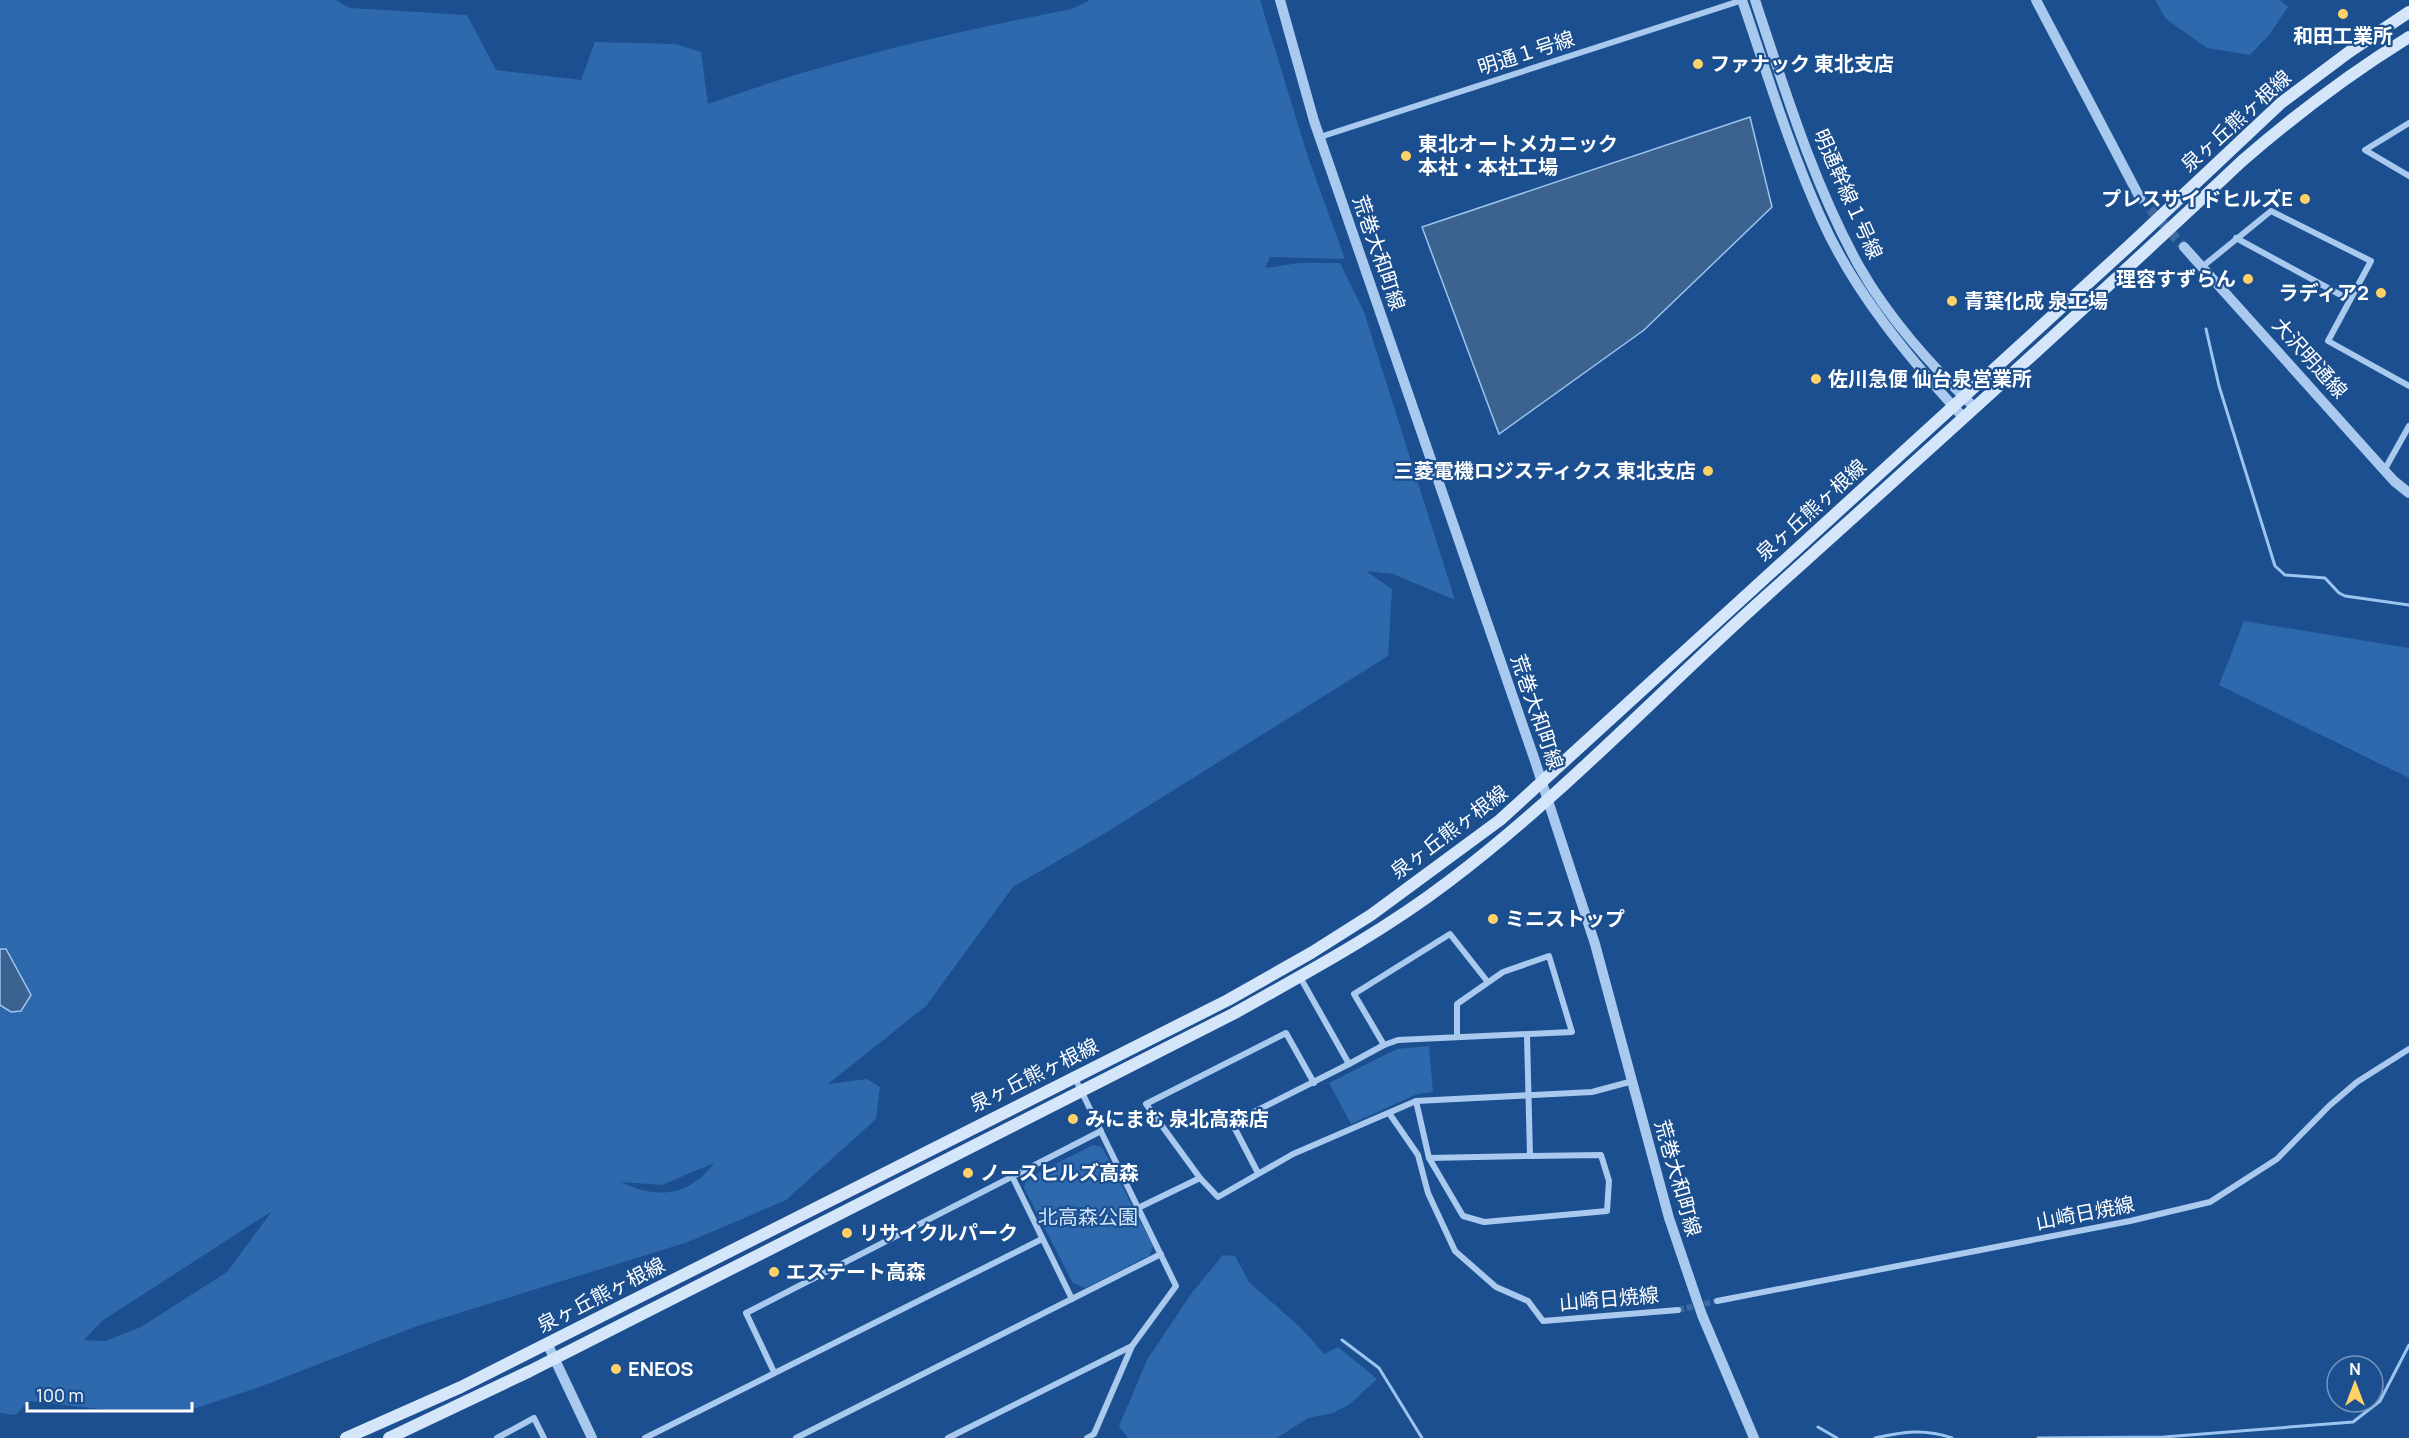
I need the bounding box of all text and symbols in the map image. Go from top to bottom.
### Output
marker: 和田工業所 [2336,7,2350,21]
place label: 和田工業所 [2293,22,2393,49]
street label: 明通１号線 [1474,24,1578,81]
place label: ファナック 東北支店 [1710,50,1894,77]
marker: ファナック 東北支店 [1691,57,1705,71]
street label: 泉ヶ丘熊ヶ根線 [2175,64,2297,178]
street label: 明通幹線１号線 [1808,124,1889,263]
place label: 東北オートメカニック 本社・本社工場 [1418,130,1618,180]
marker: 東北オートメカニック 本社・本社工場 [1399,149,1413,163]
place label: プレスサイドヒルズE [2101,185,2293,212]
street label: 荒巻大和町線 [1347,192,1412,314]
marker: プレスサイドヒルズE [2298,192,2312,206]
place label: 理容すずらん [2116,265,2236,292]
marker: 理容すずらん [2241,272,2255,286]
place label: ラディア2 [2278,279,2369,306]
marker: ラディア2 [2374,286,2388,300]
place label: 青葉化成 泉工場 [1964,287,2108,314]
marker: 青葉化成 泉工場 [1945,294,1959,308]
street label: 大沢明通線 [2267,311,2354,404]
place label: 佐川急便 仙台泉営業所 [1828,365,2032,392]
marker: 佐川急便 仙台泉営業所 [1809,372,1823,386]
street label: 泉ヶ丘熊ヶ根線 [1750,453,1872,567]
place label: 三菱電機ロジスティクス 東北支店 [1394,457,1696,484]
marker: 三菱電機ロジスティクス 東北支店 [1701,464,1715,478]
street label: 荒巻大和町線 [1505,651,1570,773]
street label: 泉ヶ丘熊ヶ根線 [1385,779,1513,885]
place label: ミニストップ [1505,905,1625,932]
marker: ミニストップ [1486,912,1500,926]
street label: 泉ヶ丘熊ヶ根線 [965,1032,1103,1117]
place label: みにまむ 泉北高森店 [1085,1105,1269,1132]
marker: みにまむ 泉北高森店 [1066,1112,1080,1126]
street label: 荒巻大和町線 [1649,1116,1708,1239]
place label: ノースヒルズ高森 [980,1159,1139,1186]
marker: ノースヒルズ高森 [961,1166,975,1180]
street label: 山崎日焼線 [2033,1190,2137,1235]
park label: 北高森公園 [1038,1203,1138,1230]
place label: リサイクルパーク [859,1219,1018,1246]
marker: リサイクルパーク [840,1226,854,1240]
street label: 泉ヶ丘熊ヶ根線 [532,1251,669,1338]
place label: エステート高森 [786,1258,926,1285]
marker: エステート高森 [767,1265,781,1279]
street label: 山崎日焼線 [1558,1281,1660,1316]
north arrow [2325,1354,2385,1414]
place label: ENEOS [628,1355,693,1382]
text: N [2349,1358,2361,1380]
marker: ENEOS [609,1362,623,1376]
scale bar [27,1375,192,1413]
text: 100 m [36,1383,84,1407]

